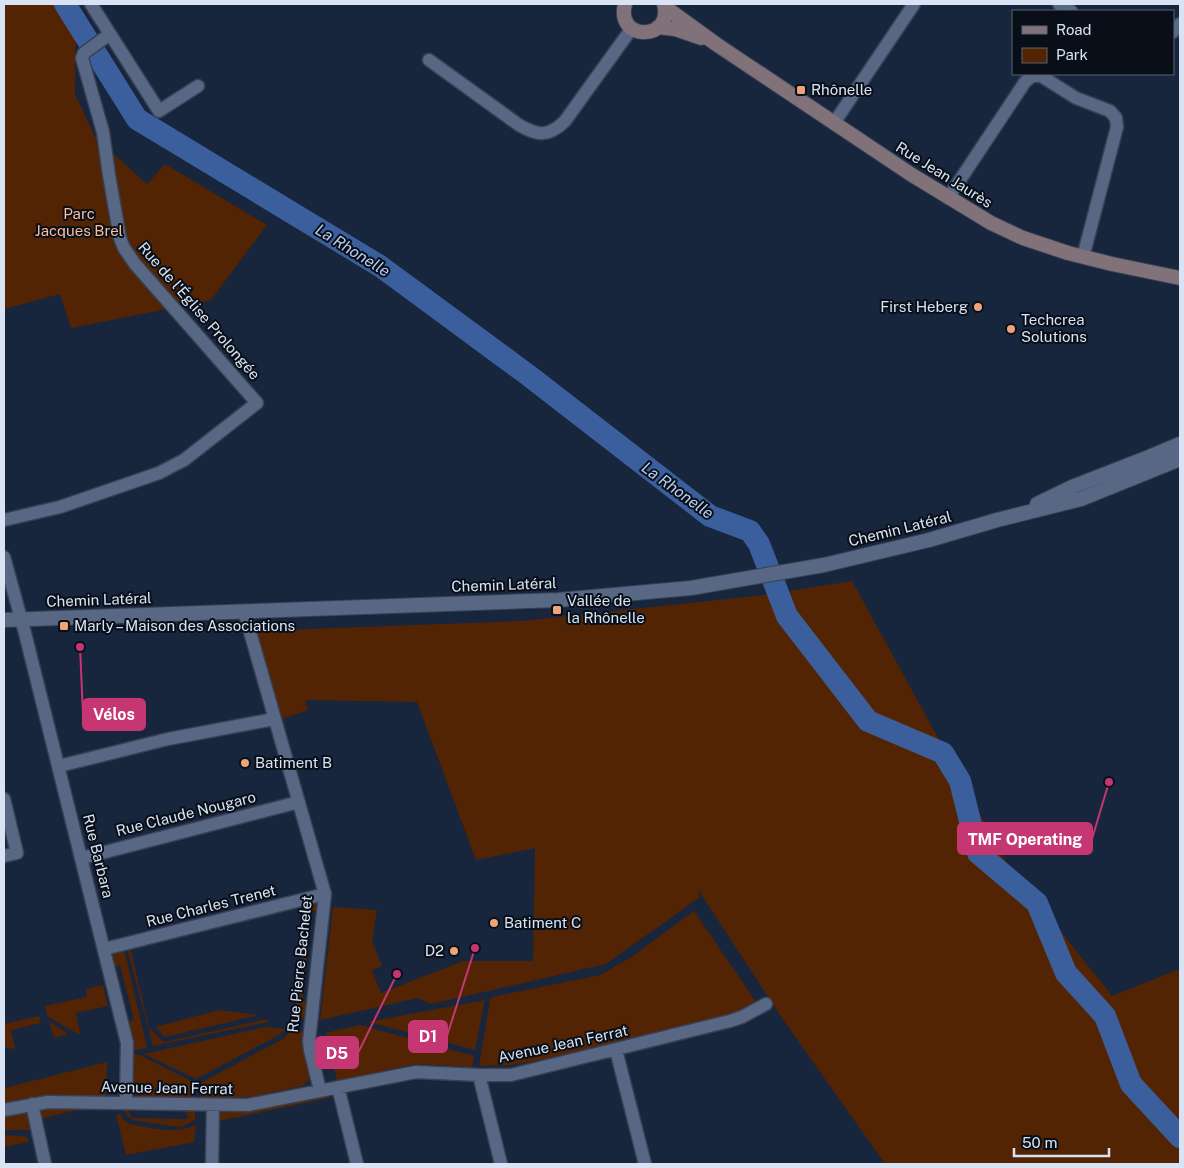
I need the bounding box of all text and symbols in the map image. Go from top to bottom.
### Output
legend [1012,10,1174,75]
text: Road [1056,21,1092,38]
text: Park [1056,46,1088,63]
place label: Rhônelle [811,81,872,98]
marker: Rhônelle [795,84,807,96]
street label: Rue Jean Jaurès [893,138,996,211]
park label: Parc Jacques Brel [35,205,123,239]
water label: La Rhonelle [312,220,394,281]
street label: Rue de l'Église Prolongée [135,238,264,383]
place label: First Heberg [880,298,968,315]
marker: First Heberg [972,301,984,313]
place label: Techcrea Solutions [1021,311,1087,345]
marker: Techcrea Solutions [1005,323,1017,335]
water label: La Rhonelle [638,458,718,523]
street label: Chemin Latéral [847,508,953,550]
street label: Chemin Latéral [451,574,557,595]
street label: Chemin Latéral [46,589,152,610]
place label: Vallée de la Rhônelle [567,592,645,626]
marker: Vallée de la Rhônelle [551,604,563,616]
place label: Marly – Maison des Associations [74,617,295,634]
marker: Marly – Maison des Associations [58,620,70,632]
callout: Vélos [83,699,145,730]
text: Vélos [93,705,135,724]
place label: Batiment B [255,754,332,771]
marker: Batiment B [239,757,251,769]
street label: Rue Claude Nougaro [114,788,258,839]
street label: Rue Barbara [80,812,117,900]
callout: TMF Operating [958,823,1092,854]
text: TMF Operating [968,830,1082,849]
street label: Rue Charles Trenet [144,881,278,930]
street label: Rue Pierre Bachelet [284,894,315,1033]
place label: Batiment C [504,914,581,931]
marker: Batiment C [488,917,500,929]
place label: D2 [425,942,444,959]
marker: D2 [448,945,460,957]
callout: D1 [409,1021,447,1052]
street label: Avenue Jean Ferrat [496,1021,630,1066]
text: D1 [419,1027,437,1046]
callout: D5 [316,1037,358,1068]
text: D5 [326,1044,348,1063]
street label: Avenue Jean Ferrat [101,1078,233,1097]
scale bar [1014,1126,1109,1158]
text: 50 m [1022,1134,1057,1151]

